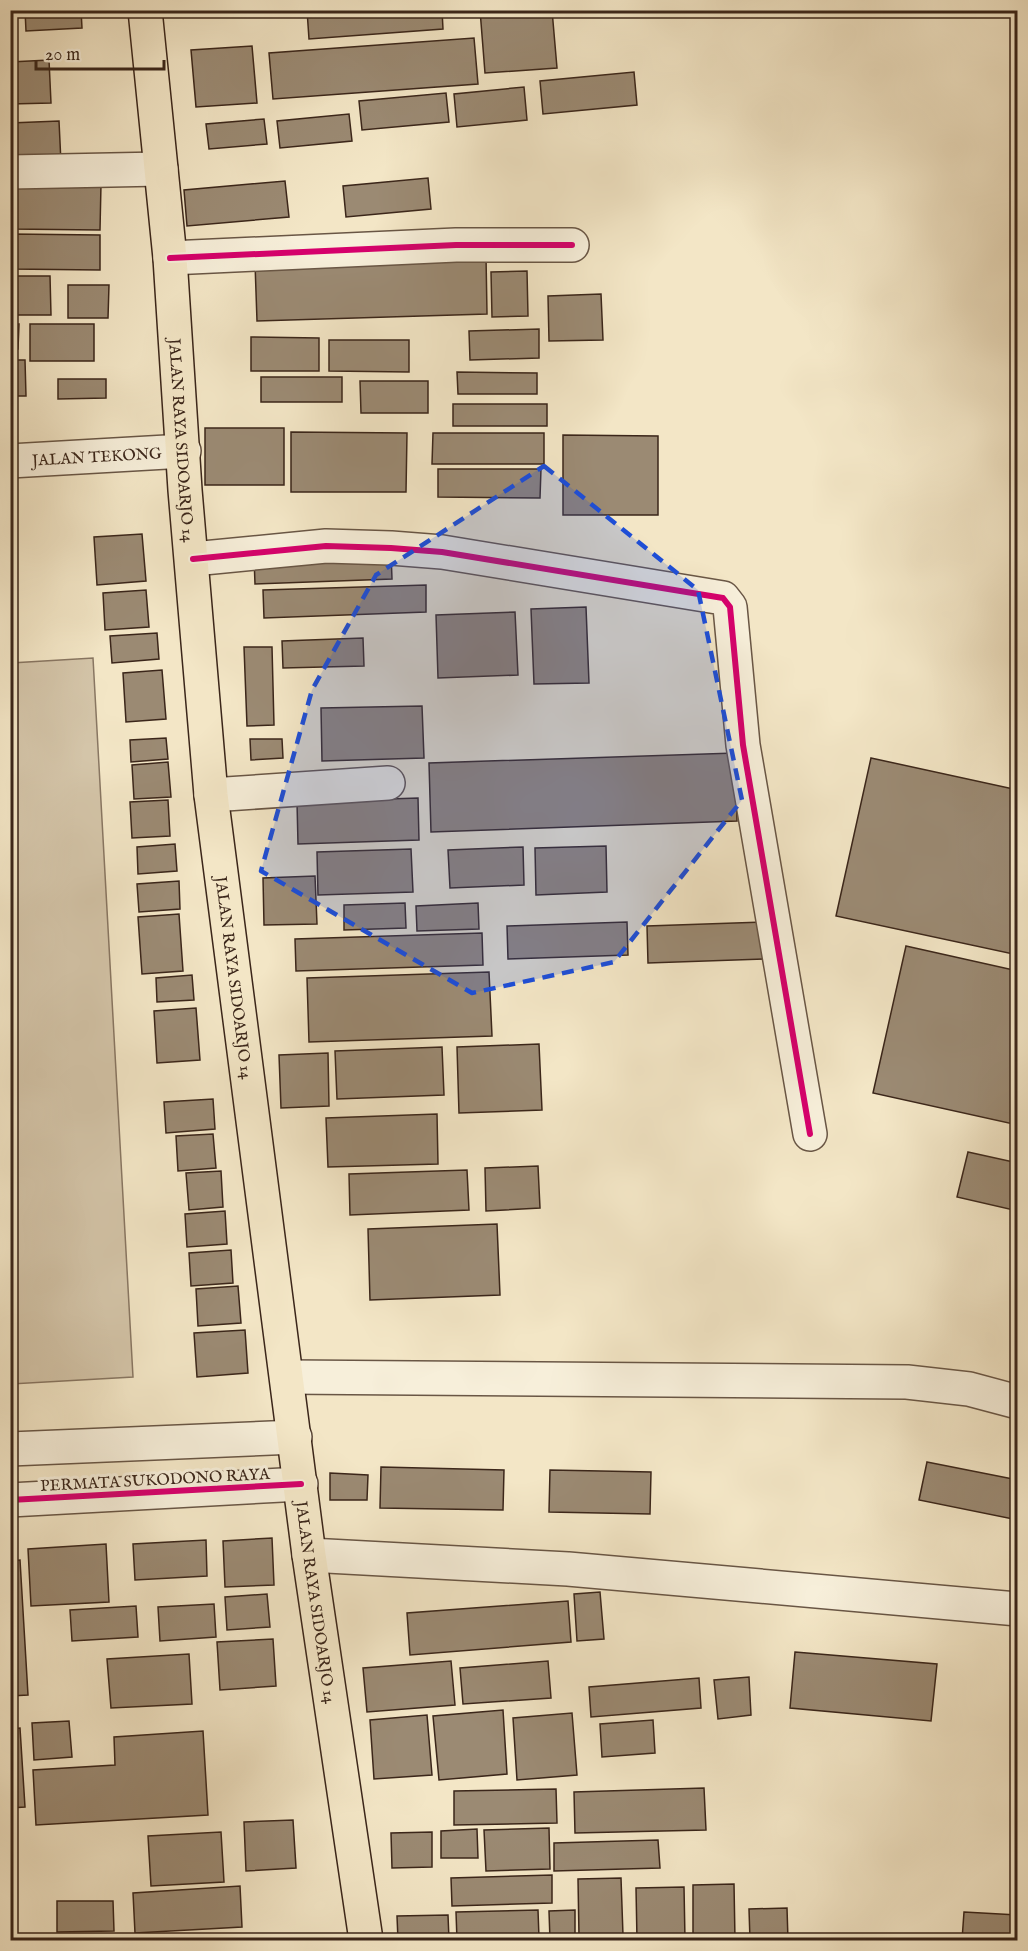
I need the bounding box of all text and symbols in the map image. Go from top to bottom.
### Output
scale bar [36,33,164,71]
text: 20 m [45,44,80,67]
street label: JALAN RAYA SIDOARJO 14 [163,336,197,543]
street label: JALAN TEKONG [30,444,163,472]
street label: JALAN RAYA SIDOARJO 14 [209,873,256,1081]
street label: PERMATA SUKODONO RAYA [40,1465,272,1497]
street label: JALAN RAYA SIDOARJO 14 [290,1498,339,1705]

